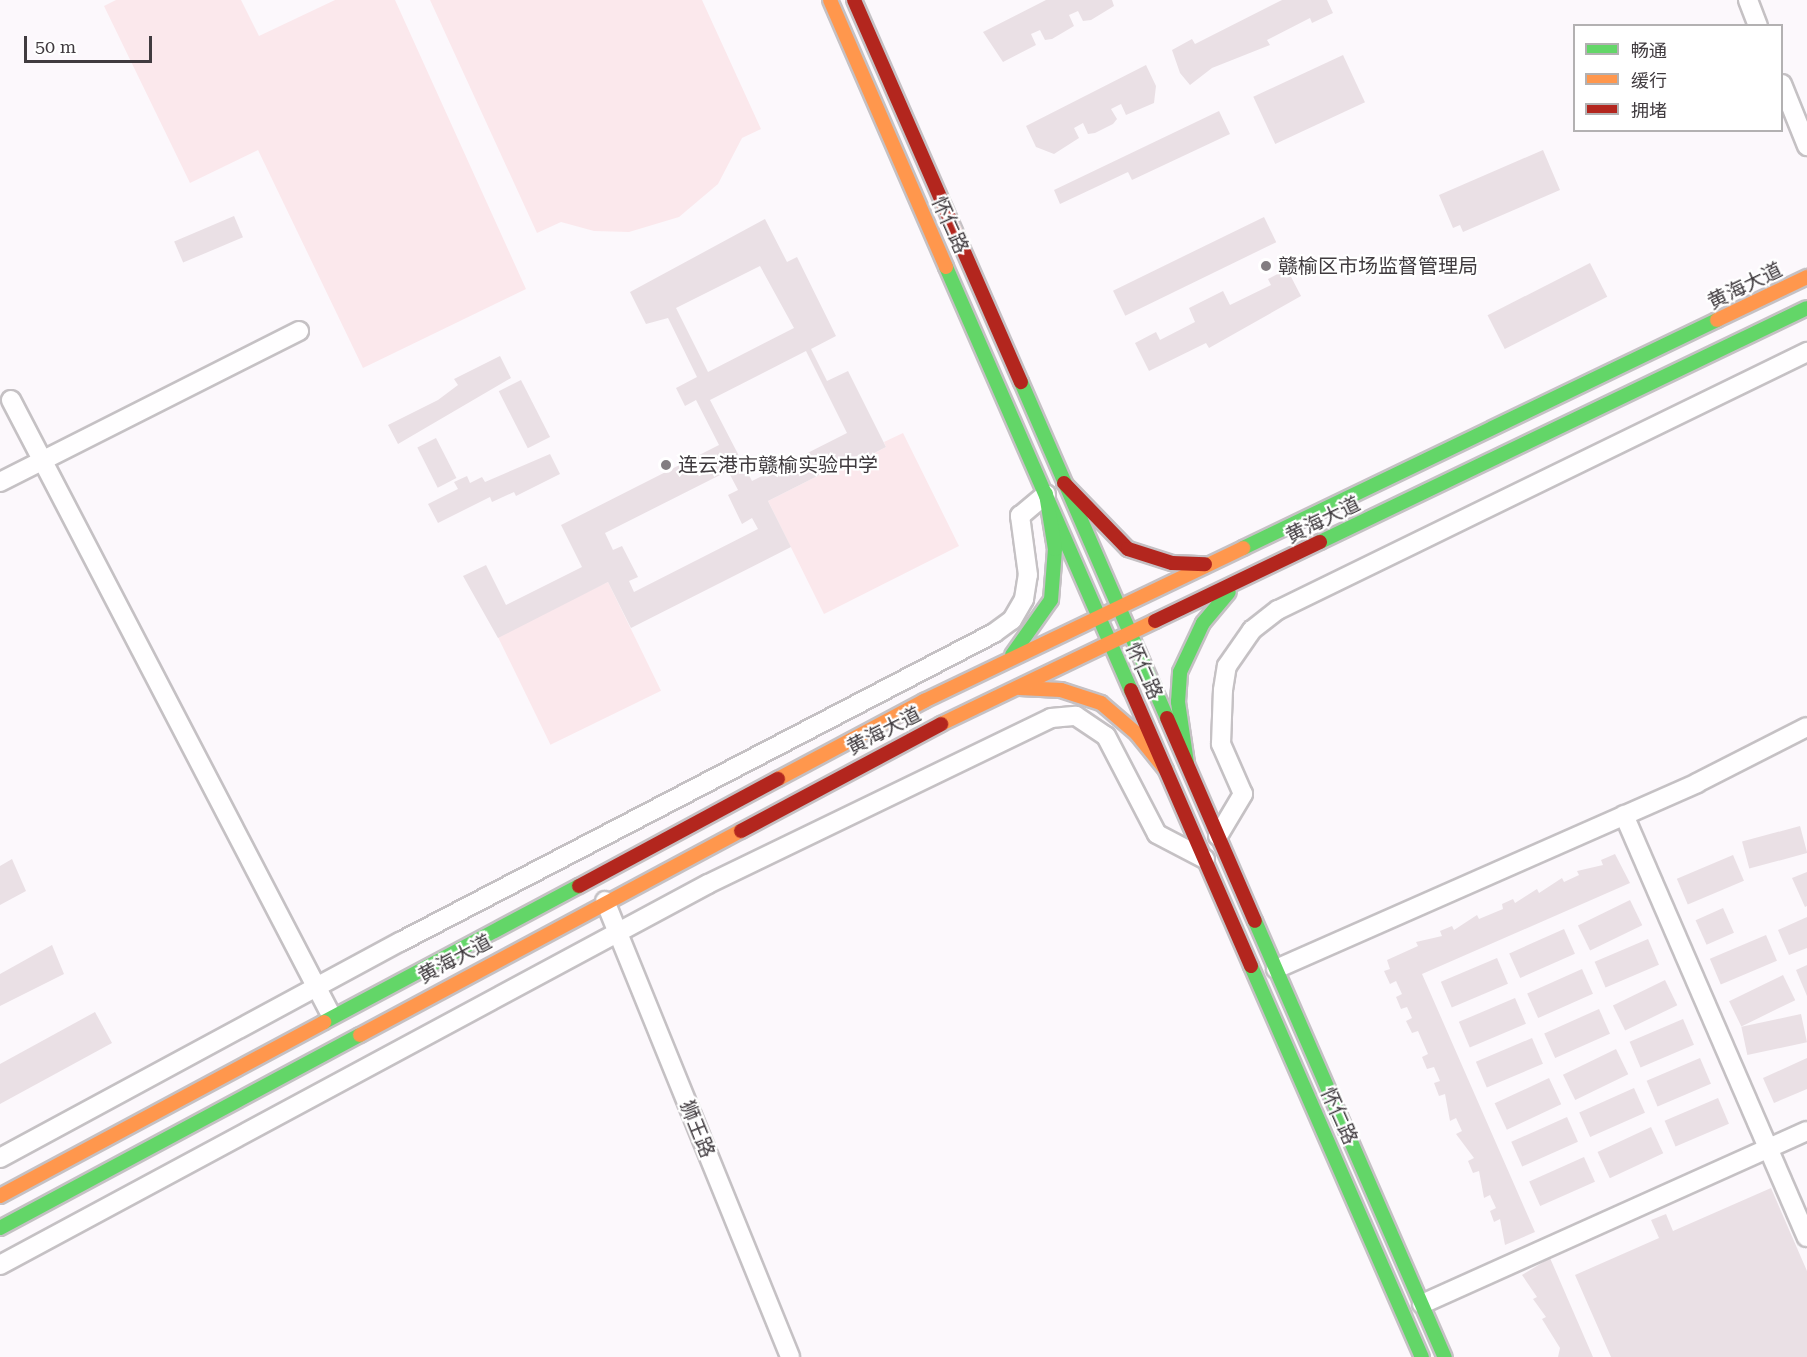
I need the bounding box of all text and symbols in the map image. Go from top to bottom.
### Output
scale bar [27,24,154,62]
legend [1573,24,1783,132]
text: 50 m [35,36,76,57]
text: 畅通 [1631,40,1667,61]
text: 缓行 [1631,70,1667,91]
text: 拥堵 [1631,100,1667,121]
street label: 怀仁路 [927,193,973,257]
place label: 赣榆区市场监督管理局 [1278,254,1478,278]
street label: 黄海大道 [1704,258,1786,314]
marker: 赣榆区市场监督管理局 [1259,259,1273,273]
place label: 连云港市赣榆实验中学 [678,453,878,477]
marker: 连云港市赣榆实验中学 [659,458,673,472]
street label: 黄海大道 [1282,492,1364,548]
street label: 怀仁路 [1121,639,1167,703]
street label: 黄海大道 [843,702,925,760]
street label: 黄海大道 [414,930,496,988]
street label: 怀仁路 [1316,1084,1362,1148]
street label: 狮王路 [675,1097,719,1161]

